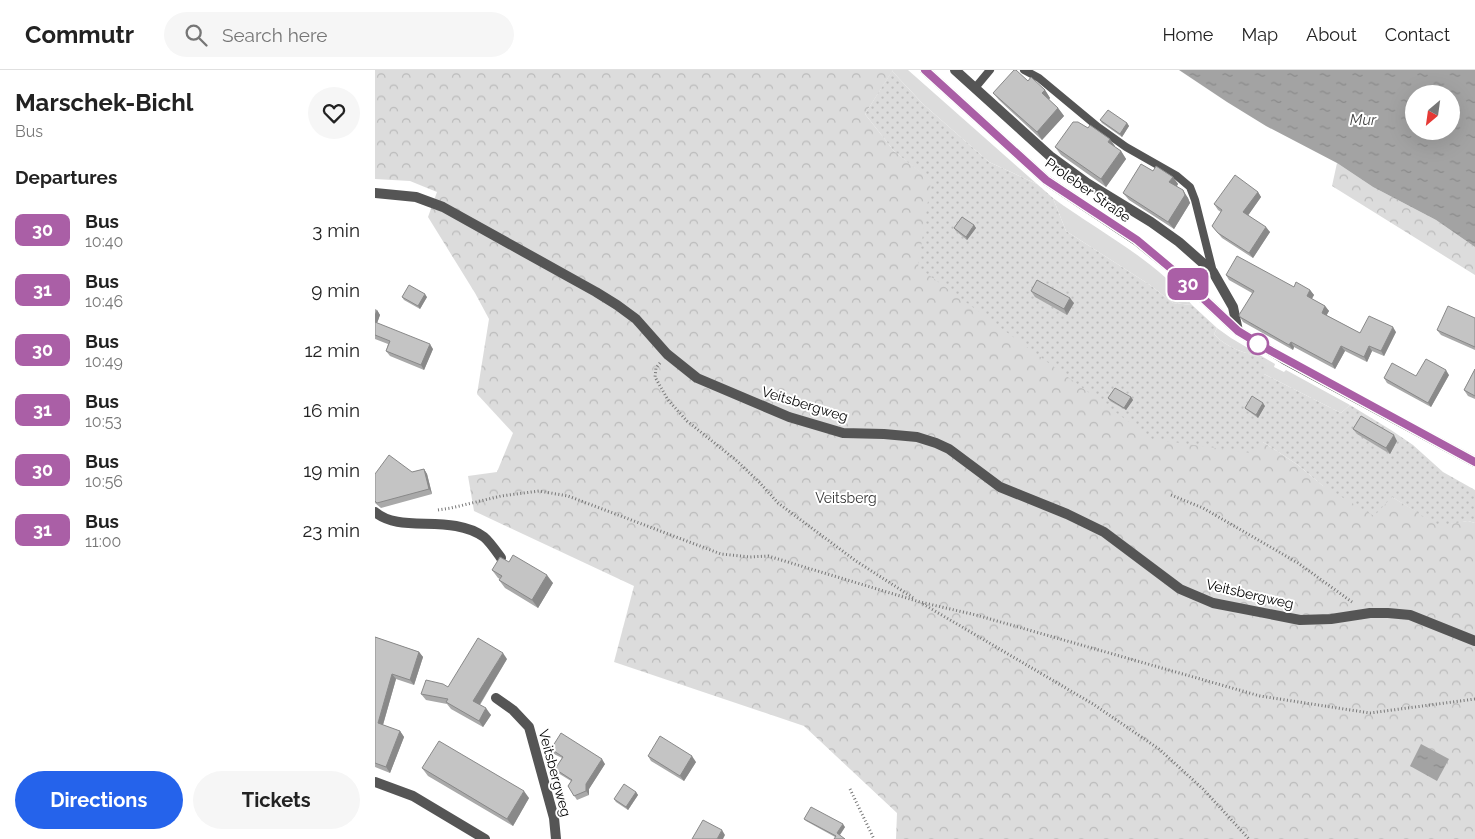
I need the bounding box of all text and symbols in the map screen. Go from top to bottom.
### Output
search box [164,12,514,57]
text: Commutr [25,20,134,49]
icon: search [182,21,210,49]
text: Search here [222,24,327,46]
text: Home [1162,24,1213,45]
text: Map [1241,24,1278,45]
text: About [1306,24,1357,45]
text: Contact [1385,24,1450,45]
north arrow [1405,85,1460,140]
map controls [1405,85,1460,140]
button: heart [308,87,360,139]
text: Marschek-Bichl [15,88,193,117]
water label: Mur [1350,111,1377,129]
text: Bus [15,122,43,141]
street label: Proleber Straße [1042,155,1134,225]
text: Departures [15,166,117,188]
text: Bus [85,210,119,232]
text: 30 [32,219,53,240]
text: 3 min [312,219,360,241]
text: 10:40 [85,232,123,251]
line badge: 30 [1165,268,1211,300]
text: Bus [85,270,119,292]
text: 30 [1177,273,1199,294]
text: 31 [33,279,52,300]
text: 9 min [311,279,360,301]
text: 10:46 [85,292,123,311]
text: Bus [85,330,119,352]
unlabelled marker [1247,333,1269,355]
text: 30 [32,339,53,360]
text: 12 min [304,339,360,361]
text: 10:49 [85,352,123,371]
street label: Veitsbergweg [760,383,850,425]
text: Bus [85,390,119,412]
text: 31 [33,399,52,420]
text: 16 min [303,399,360,421]
text: 10:53 [85,412,122,431]
text: Bus [85,450,119,472]
text: 30 [32,459,53,480]
text: 19 min [303,459,360,481]
text: 10:56 [85,472,123,491]
park label: Veitsberg [815,490,877,506]
text: Bus [85,510,119,532]
text: 31 [33,519,52,540]
text: 23 min [302,519,360,541]
text: 11:00 [85,532,121,551]
street label: Veitsbergweg [1205,576,1295,612]
street label: Veitsbergweg [536,728,574,818]
button: Directions [15,771,183,829]
button: Tickets [193,771,360,829]

